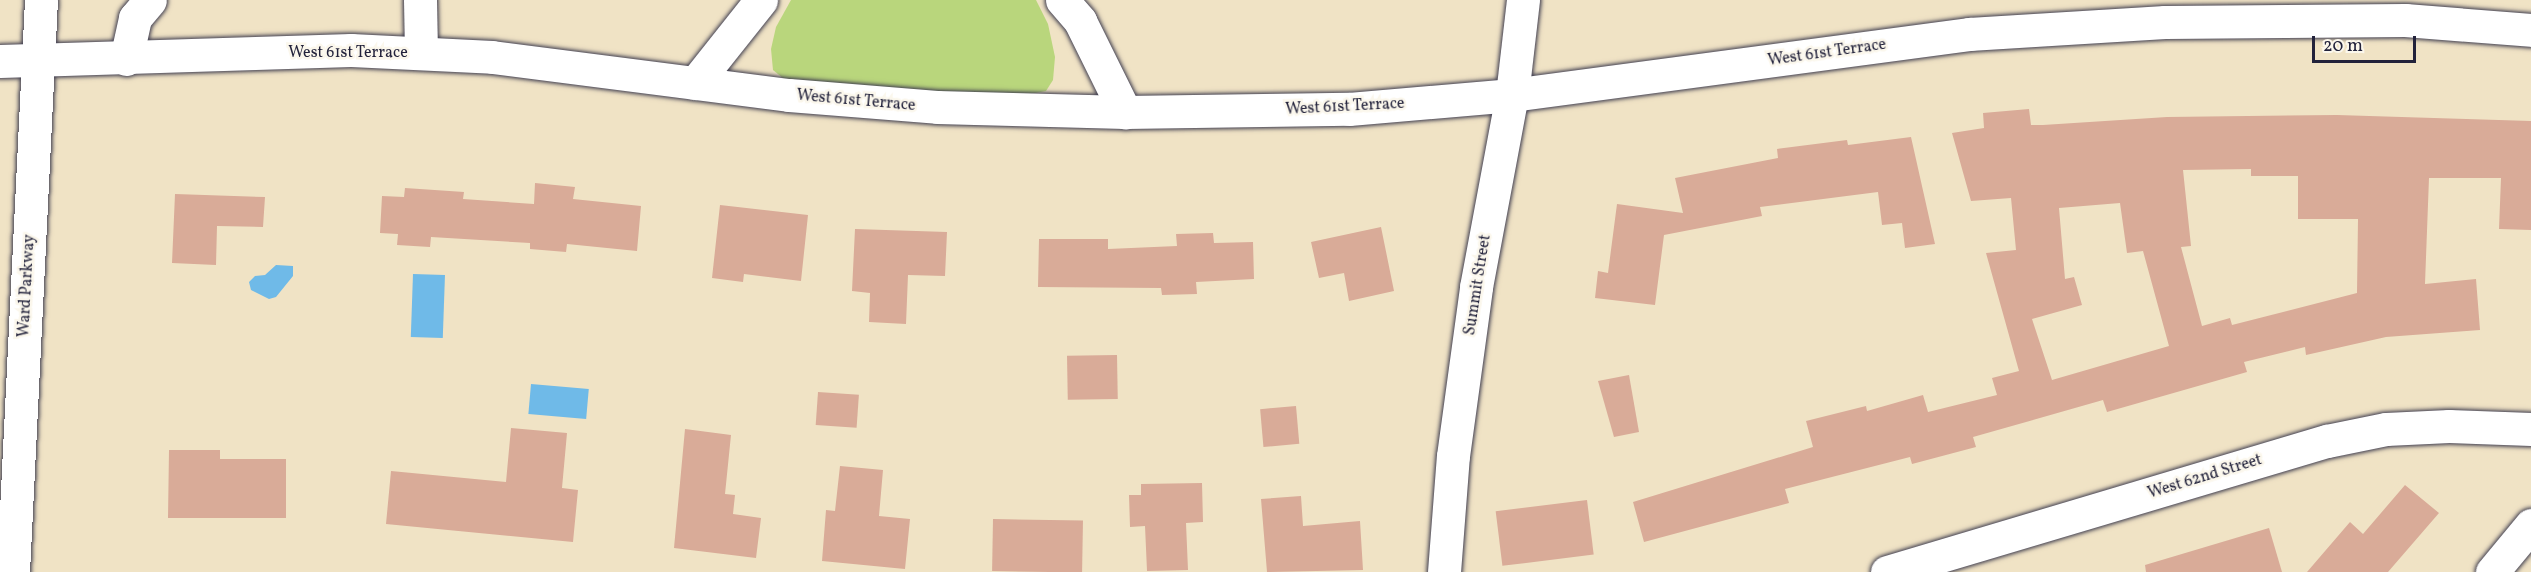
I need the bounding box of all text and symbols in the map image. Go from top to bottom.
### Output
scale bar [2315,24,2418,62]
text: 20 m [2323,34,2363,59]
street label: West 61st Terrace [1766,35,1888,71]
street label: West 61st Terrace [288,43,408,63]
street label: West 61st Terrace [795,86,917,116]
street label: West 61st Terrace [1285,94,1405,120]
street label: Summit Street [1461,233,1495,337]
street label: Ward Parkway [15,234,39,338]
street label: West 62nd Street [2146,451,2264,503]

